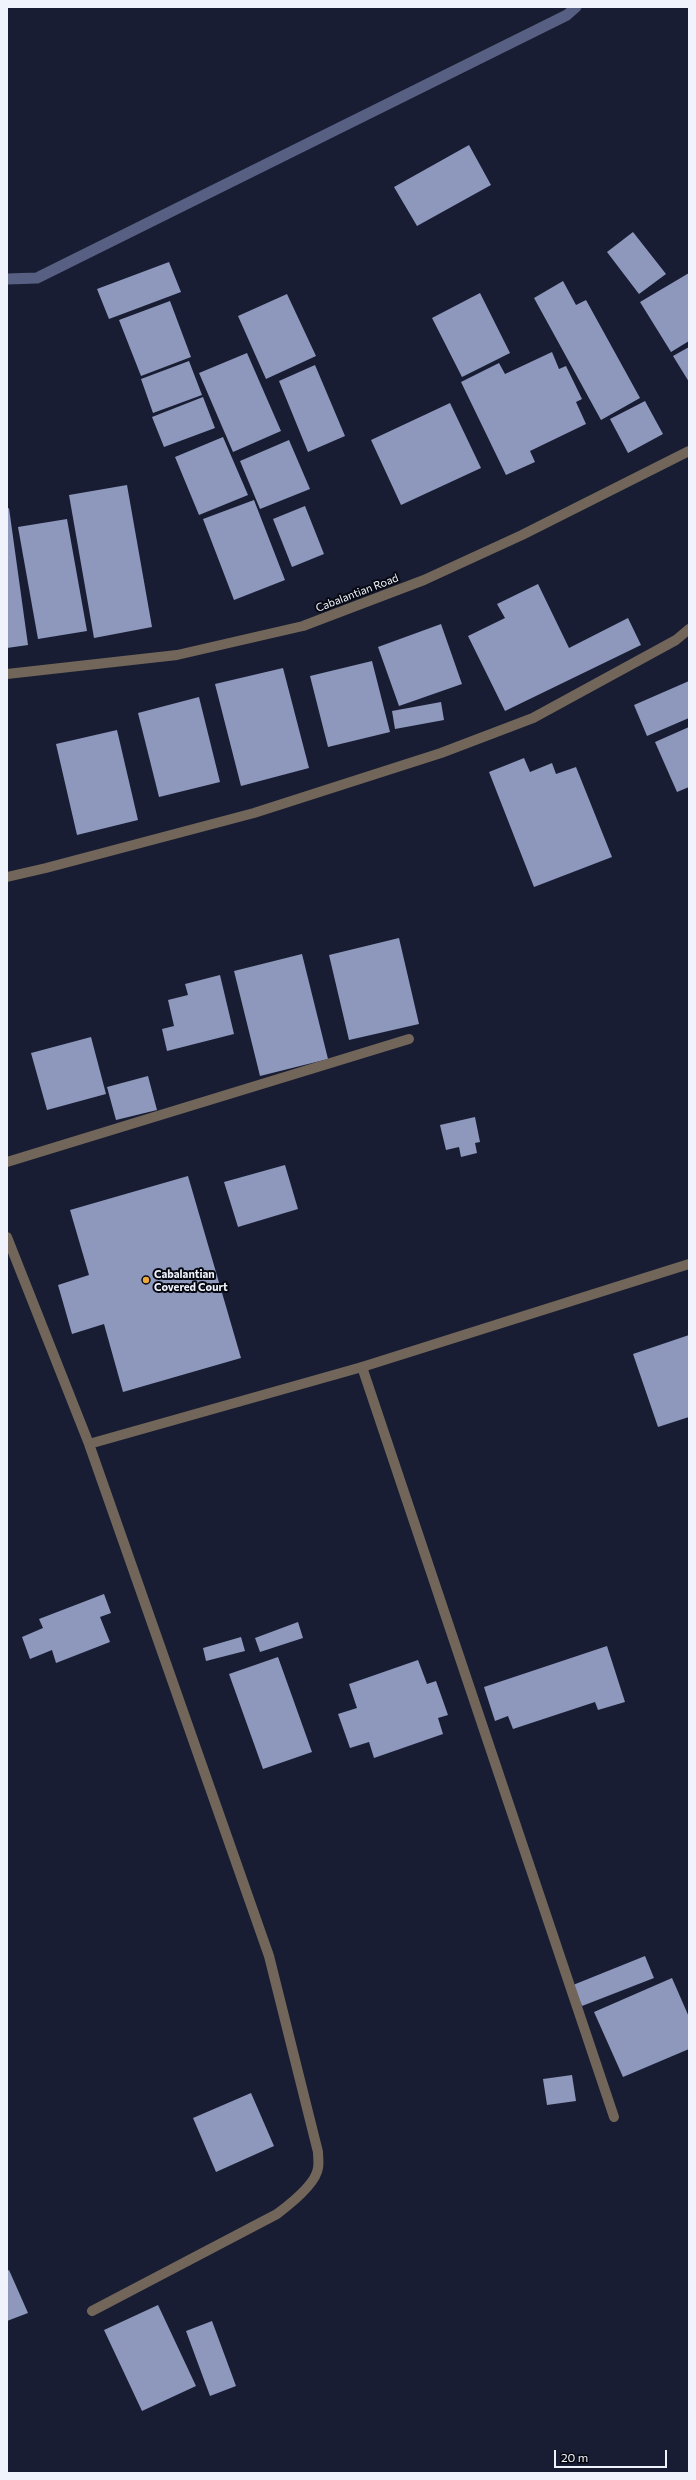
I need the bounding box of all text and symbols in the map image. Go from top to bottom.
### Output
street label: Cabalantian Road [314,571,400,615]
place label: Cabalantian Covered Court [154,1267,228,1293]
marker: Cabalantian Covered Court [141,1275,151,1285]
scale bar [556,2442,669,2468]
text: 20 m [561,2450,588,2464]

